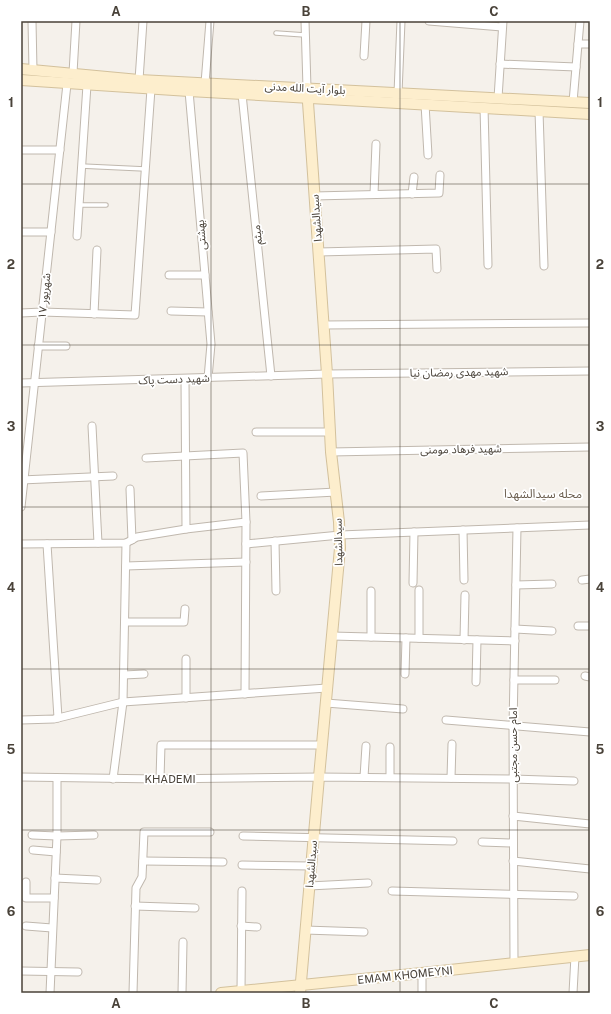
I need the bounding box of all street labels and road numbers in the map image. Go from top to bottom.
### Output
street label: بلوار آیت الله مدنی [264,80,346,97]
street label: سیدالشهدا [308,193,325,242]
street label: بهشتی [194,219,209,251]
street label: میثم [250,224,267,246]
street label: ۱۷ شهریور [36,272,53,320]
street label: شهید مهدی رمضان نیا [410,365,509,380]
street label: شهید دست پاک [138,372,210,388]
street label: شهید فرهاد مومنی [420,442,502,457]
street label: سیدالشهدا [332,518,345,566]
street label: امام حسن مجتبی [507,708,521,782]
street label: KHADEMI [144,773,196,785]
street label: سیدالشهدا [303,839,320,888]
street label: EMAM KHOMEYNI [357,964,453,986]

